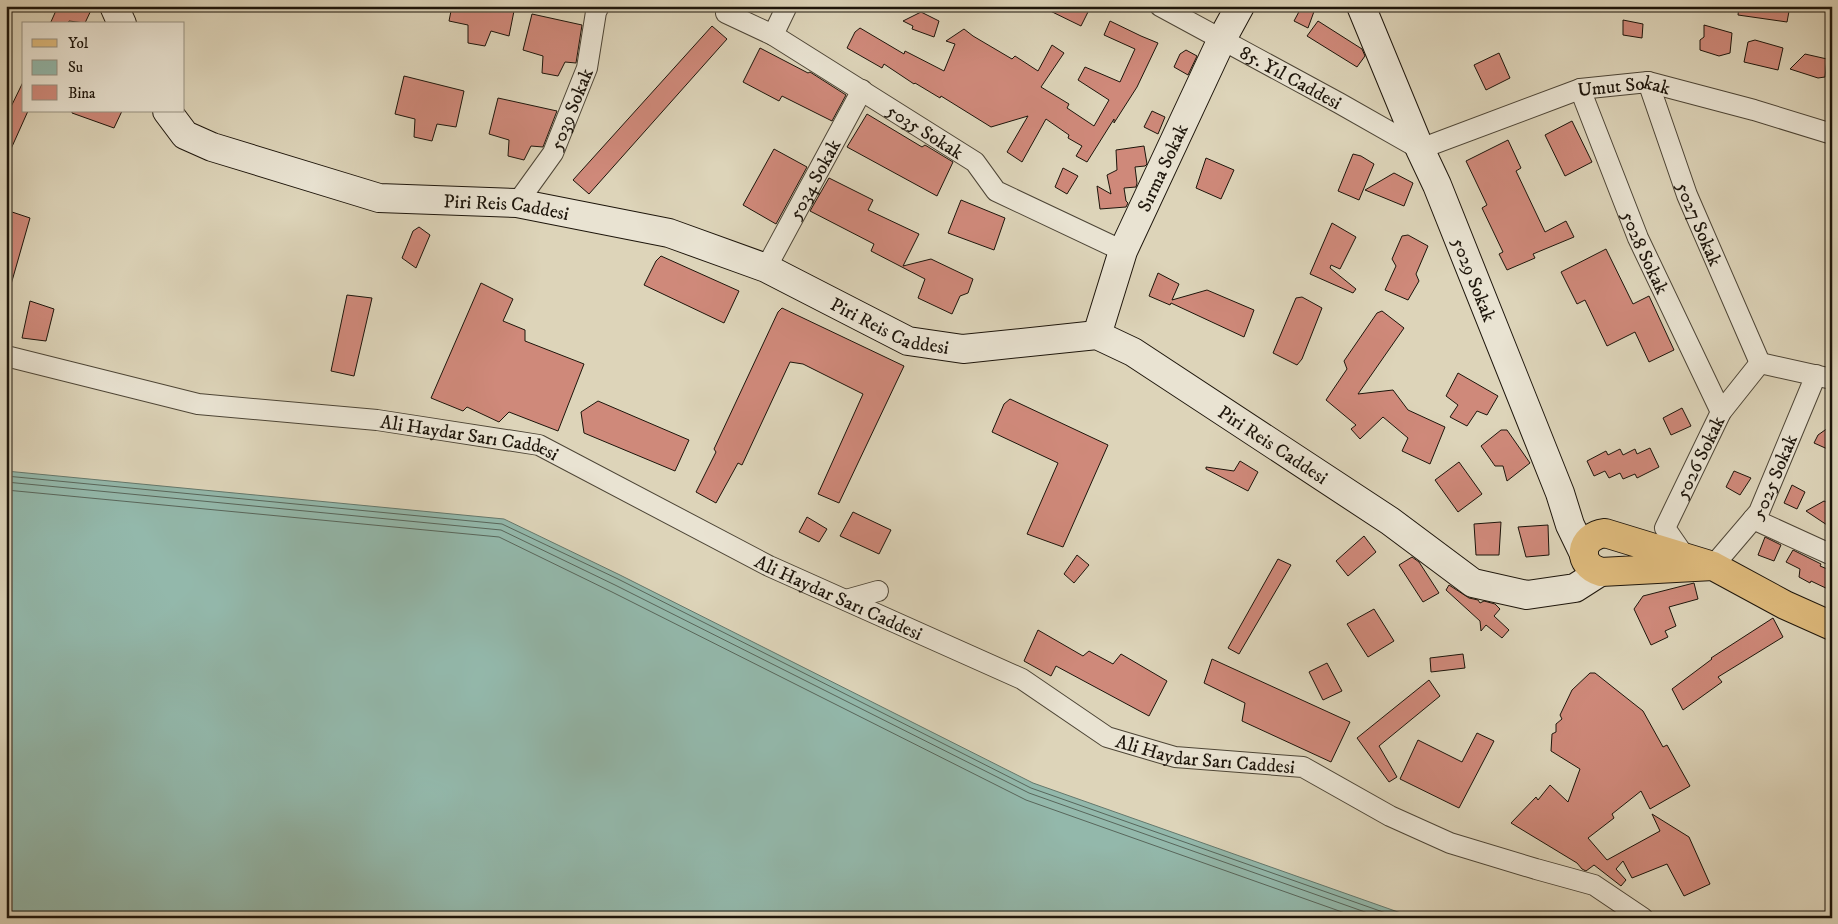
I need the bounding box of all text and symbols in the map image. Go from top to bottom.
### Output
legend [22,22,185,112]
text: Yol [68,34,89,53]
street label: 85. Yıl Caddesi [1235,41,1345,115]
text: Su [68,58,83,77]
street label: 5039 Sokak [545,65,599,154]
street label: Umut Sokak [1576,71,1673,102]
text: Bina [68,84,96,103]
street label: 5035 Sokak [882,99,968,165]
street label: Sırma Sokak [1133,120,1194,216]
street label: 5034 Sokak [784,135,847,224]
street label: 5027 Sokak [1670,180,1727,270]
street label: Piri Reis Caddesi [443,190,571,226]
street label: 5028 Sokak [1616,208,1673,299]
street label: 5029 Sokak [1446,234,1501,326]
street label: Piri Reis Caddesi [826,293,950,360]
street label: Piri Reis Caddesi [1213,401,1332,490]
street label: Ali Haydar Sarı Caddesi [379,411,562,466]
street label: 5026 Sokak [1671,412,1731,503]
street label: 5025 Sokak [1748,431,1803,524]
street label: Ali Haydar Sarı Caddesi [750,551,926,646]
street label: Ali Haydar Sarı Caddesi [1113,730,1296,779]

